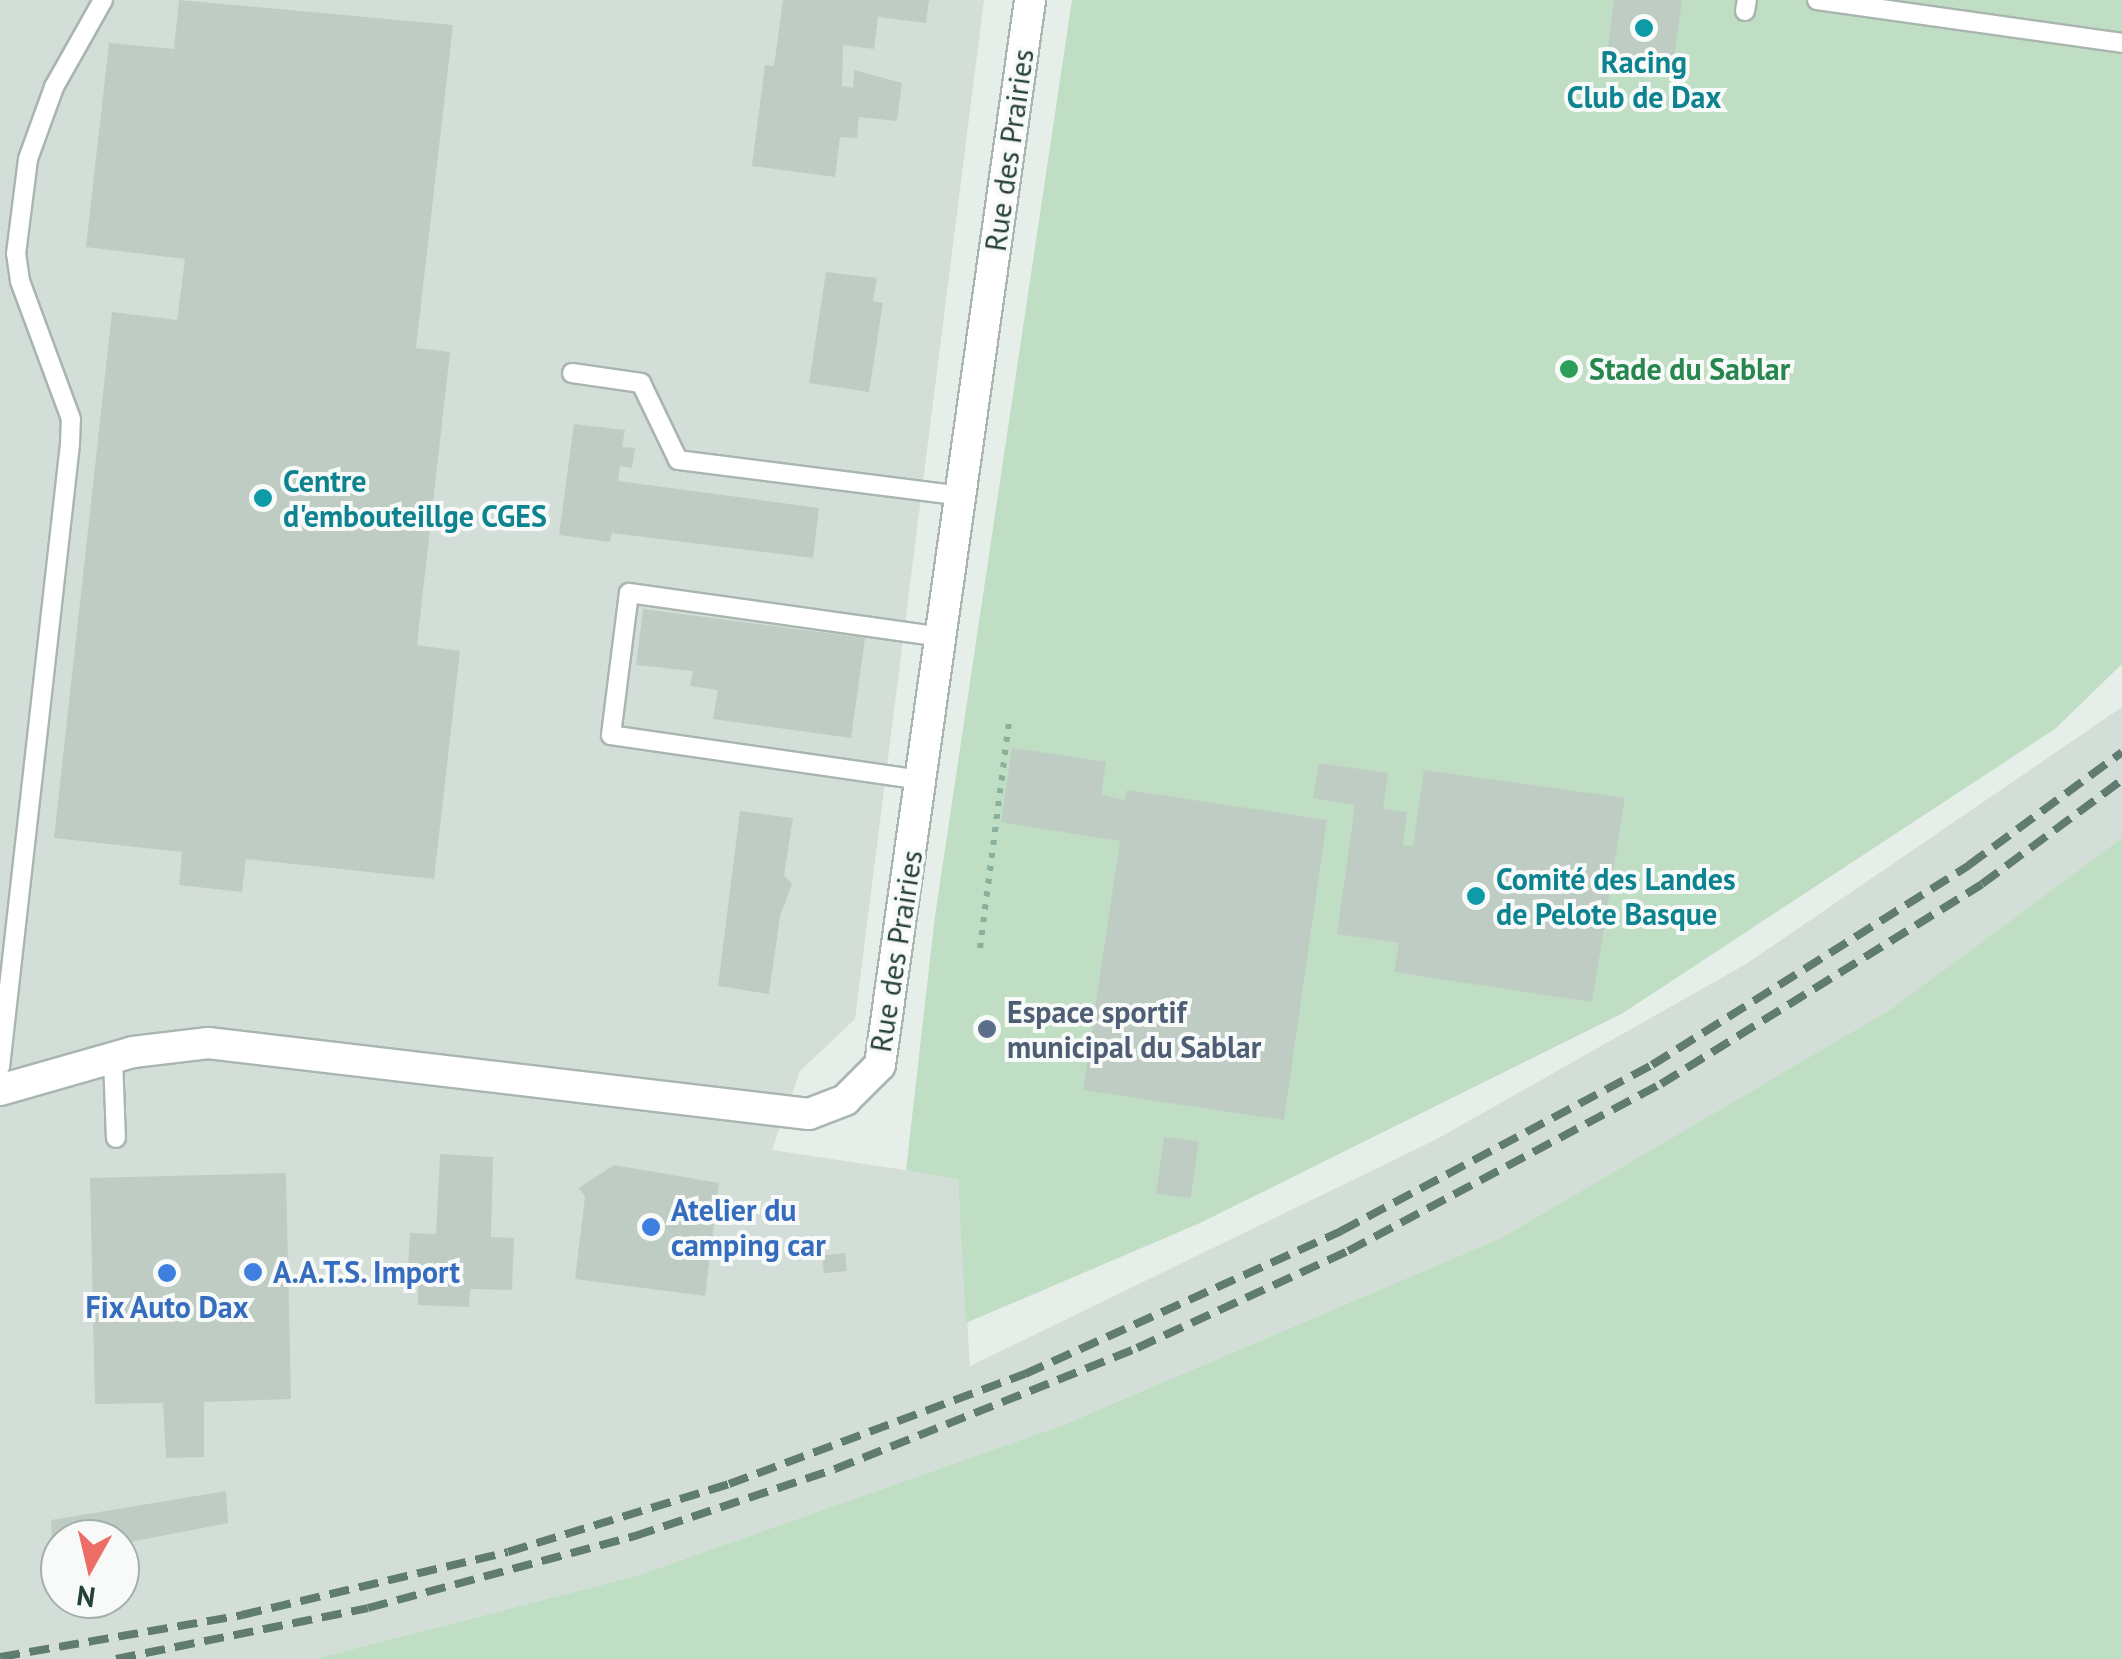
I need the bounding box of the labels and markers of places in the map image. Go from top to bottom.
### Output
marker: Racing Club de Dax [1633,17,1655,39]
place label: Racing Club de Dax [1567,44,1721,114]
place label: Stade du Sablar [1589,351,1790,387]
marker: Stade du Sablar [1558,358,1580,380]
place label: Centre d'embouteillge CGES [283,463,547,534]
marker: Centre d'embouteillge CGES [252,487,274,509]
place label: Comité des Landes de Pelote Basque [1496,861,1736,932]
marker: Comité des Landes de Pelote Basque [1465,885,1487,907]
place label: Espace sportif municipal du Sablar [1007,994,1261,1064]
marker: Espace sportif municipal du Sablar [976,1018,998,1040]
place label: Atelier du camping car [671,1192,826,1262]
marker: Atelier du camping car [640,1216,662,1238]
place label: A.A.T.S. Import [273,1254,462,1290]
marker: A.A.T.S. Import [242,1261,264,1283]
marker: Fix Auto Dax [156,1262,178,1284]
place label: Fix Auto Dax [85,1289,249,1325]

